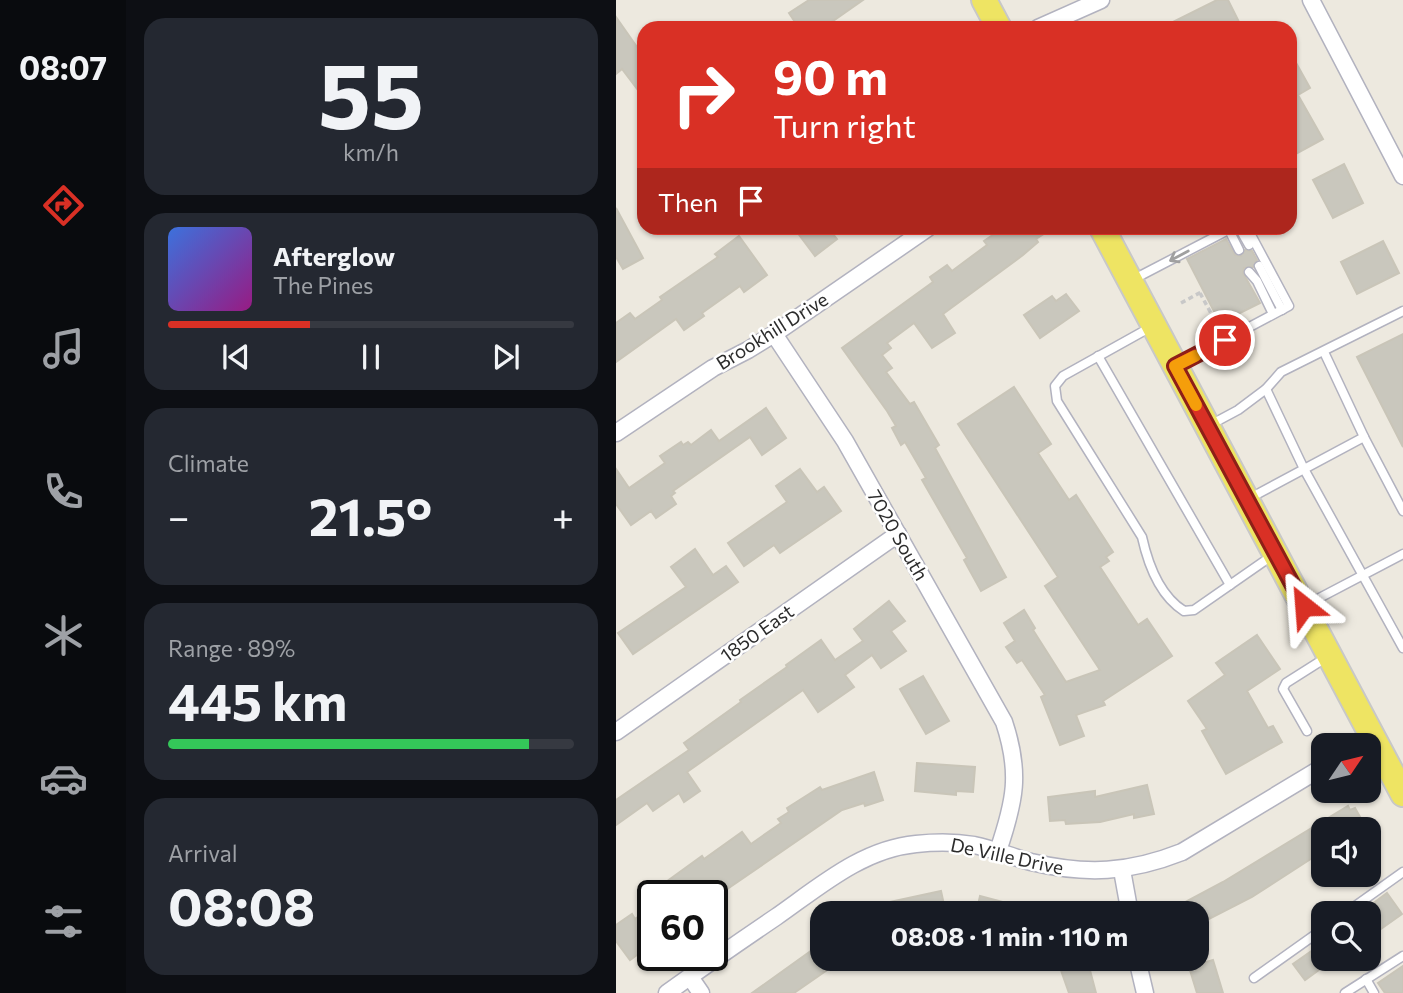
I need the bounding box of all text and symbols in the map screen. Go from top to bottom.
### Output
text: 55 [318,36,424,148]
text: 90 m [773,45,888,105]
text: 08:07 [19,47,107,87]
icon: right [658,49,749,140]
text: Turn right [773,105,916,145]
text: km/h [343,138,399,166]
icon: directions [39,181,88,230]
icon: arrive [732,182,770,220]
text: Then [658,186,718,217]
text: Afterglow [273,240,395,271]
one-way arrow [1170,249,1190,263]
text: The Pines [273,271,374,299]
street label: Brookhill Drive [712,287,832,374]
pin [1195,310,1255,370]
icon: arrive [1206,321,1244,359]
icon: music [39,324,88,373]
icon: previous [217,338,255,376]
icon: pause [352,338,390,376]
icon: next [487,338,525,376]
text: Climate [168,449,249,477]
icon: phone [39,467,88,516]
text: 21.5° [309,483,432,547]
street label: 7020 South [863,485,934,584]
text: − [168,492,190,539]
text: + [552,492,574,539]
position arrow [1267,569,1341,643]
street label: 1850 East [716,599,798,666]
icon: climate [39,611,88,660]
text: Range · 89% [168,634,295,662]
text: 445 km [168,668,347,732]
north arrow [1311,733,1381,803]
map controls [1311,733,1381,971]
icon: car [39,754,88,803]
button: sound [1311,817,1381,887]
street label: De Ville Drive [949,832,1066,879]
text: Arrival [168,839,238,867]
text: 08:08 [168,873,315,937]
speed limit sign: 60 [637,880,728,971]
icon: filters [39,897,88,946]
button: search [1311,901,1381,971]
text: 08:08 · 1 min · 110 m [891,920,1128,951]

